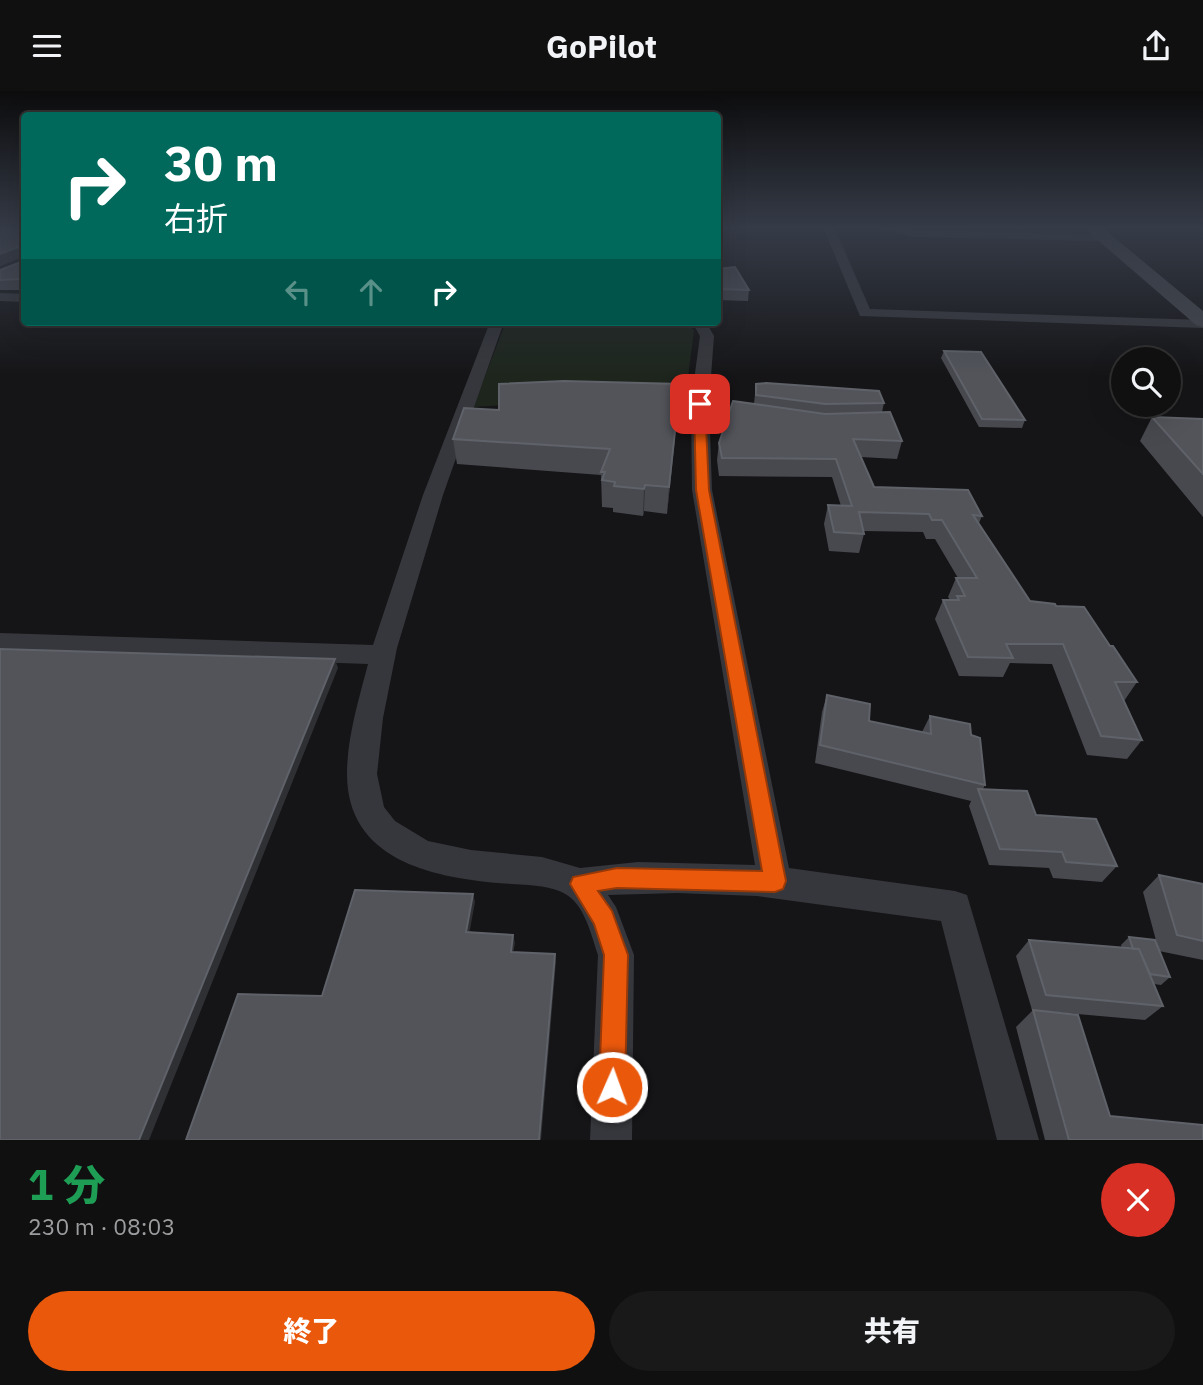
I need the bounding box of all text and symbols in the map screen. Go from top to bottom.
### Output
text: GoPilot [546,25,657,67]
icon: menu [28,27,66,65]
icon: share [1137,27,1175,65]
text: 30 m [164,131,278,194]
icon: right [49,140,140,231]
text: 右折 [164,197,228,239]
icon: left [279,273,317,311]
icon: ahead [352,273,390,311]
icon: right [425,273,463,311]
map controls [1111,347,1181,417]
button: search [1111,347,1181,417]
pin [670,374,730,434]
icon: arrive [681,385,719,423]
position arrow [575,1050,649,1124]
text: 1 分 [28,1157,105,1212]
button: close [1101,1163,1175,1237]
text: 230 m · 08:03 [28,1211,175,1241]
button: 終了 [28,1291,595,1371]
button: 共有 [609,1291,1175,1371]

